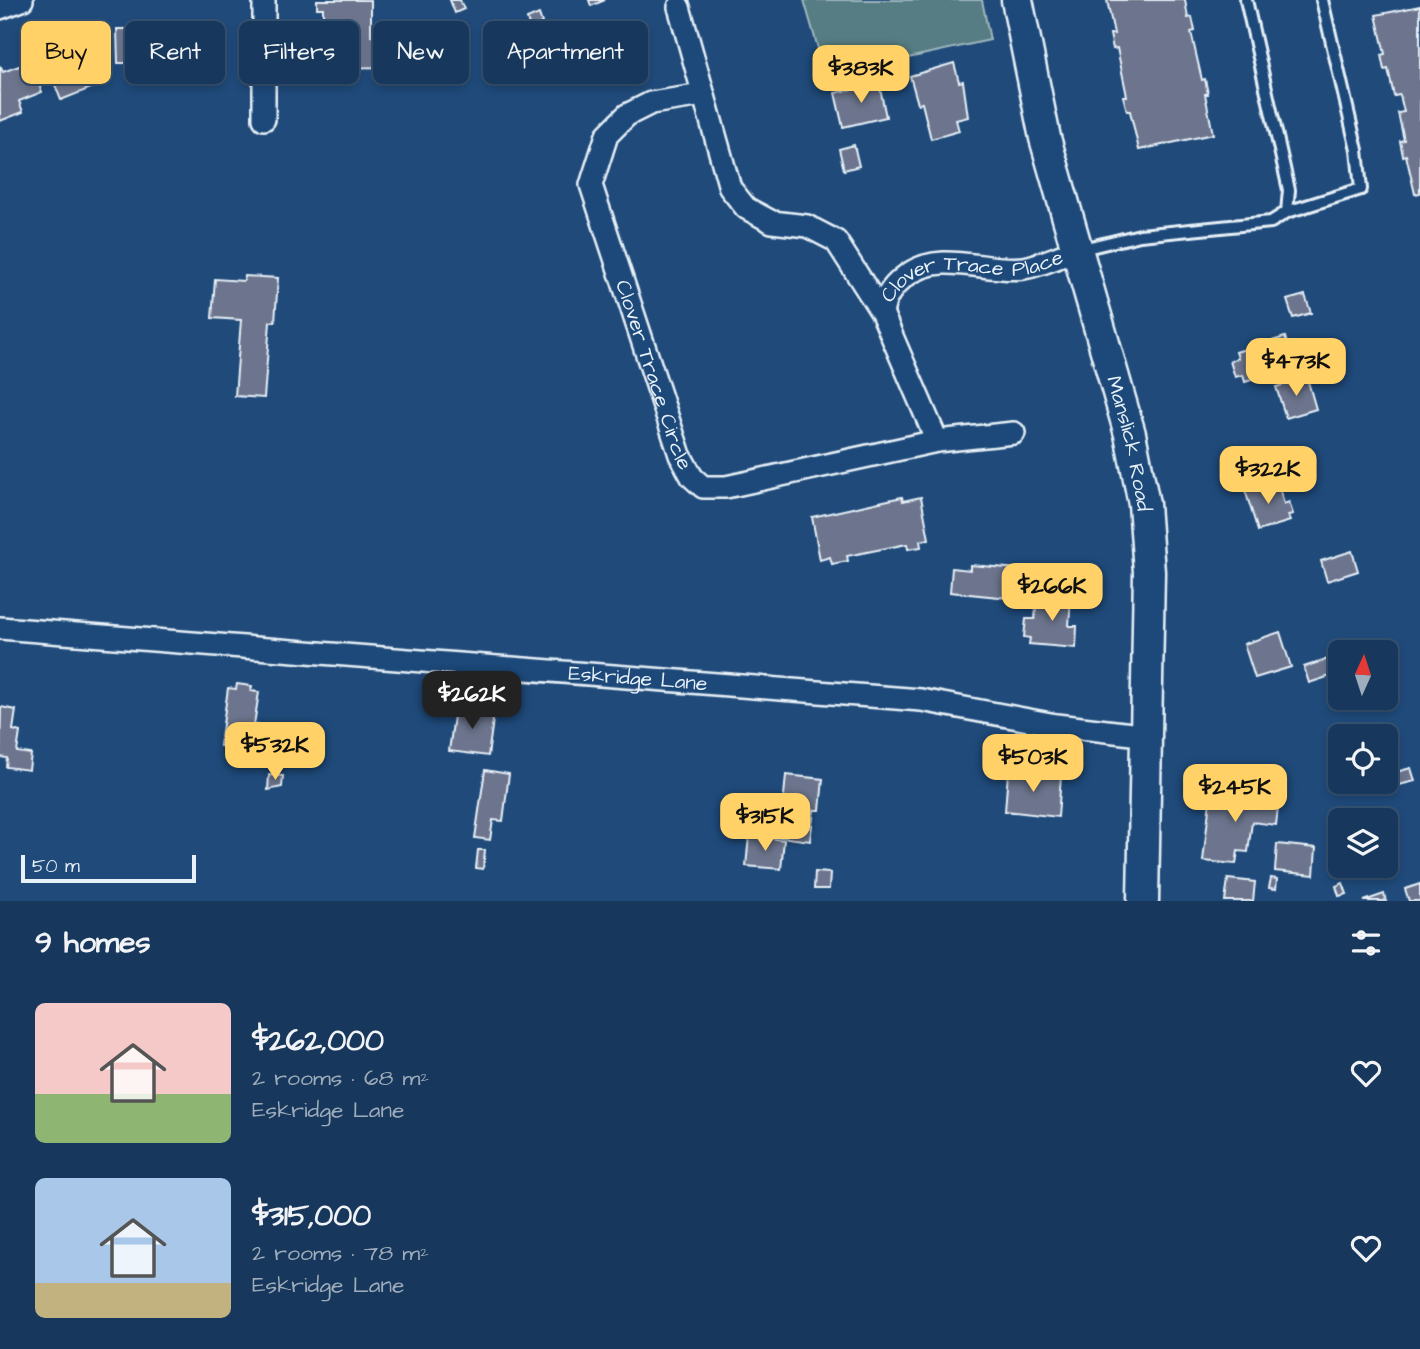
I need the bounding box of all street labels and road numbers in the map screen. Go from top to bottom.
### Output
street label: Clover Trace Place [873,243,1067,308]
street label: Clover Trace Circle [608,276,699,475]
street label: Manslick Road [1099,372,1158,512]
street label: Eskridge Lane [568,658,709,698]

